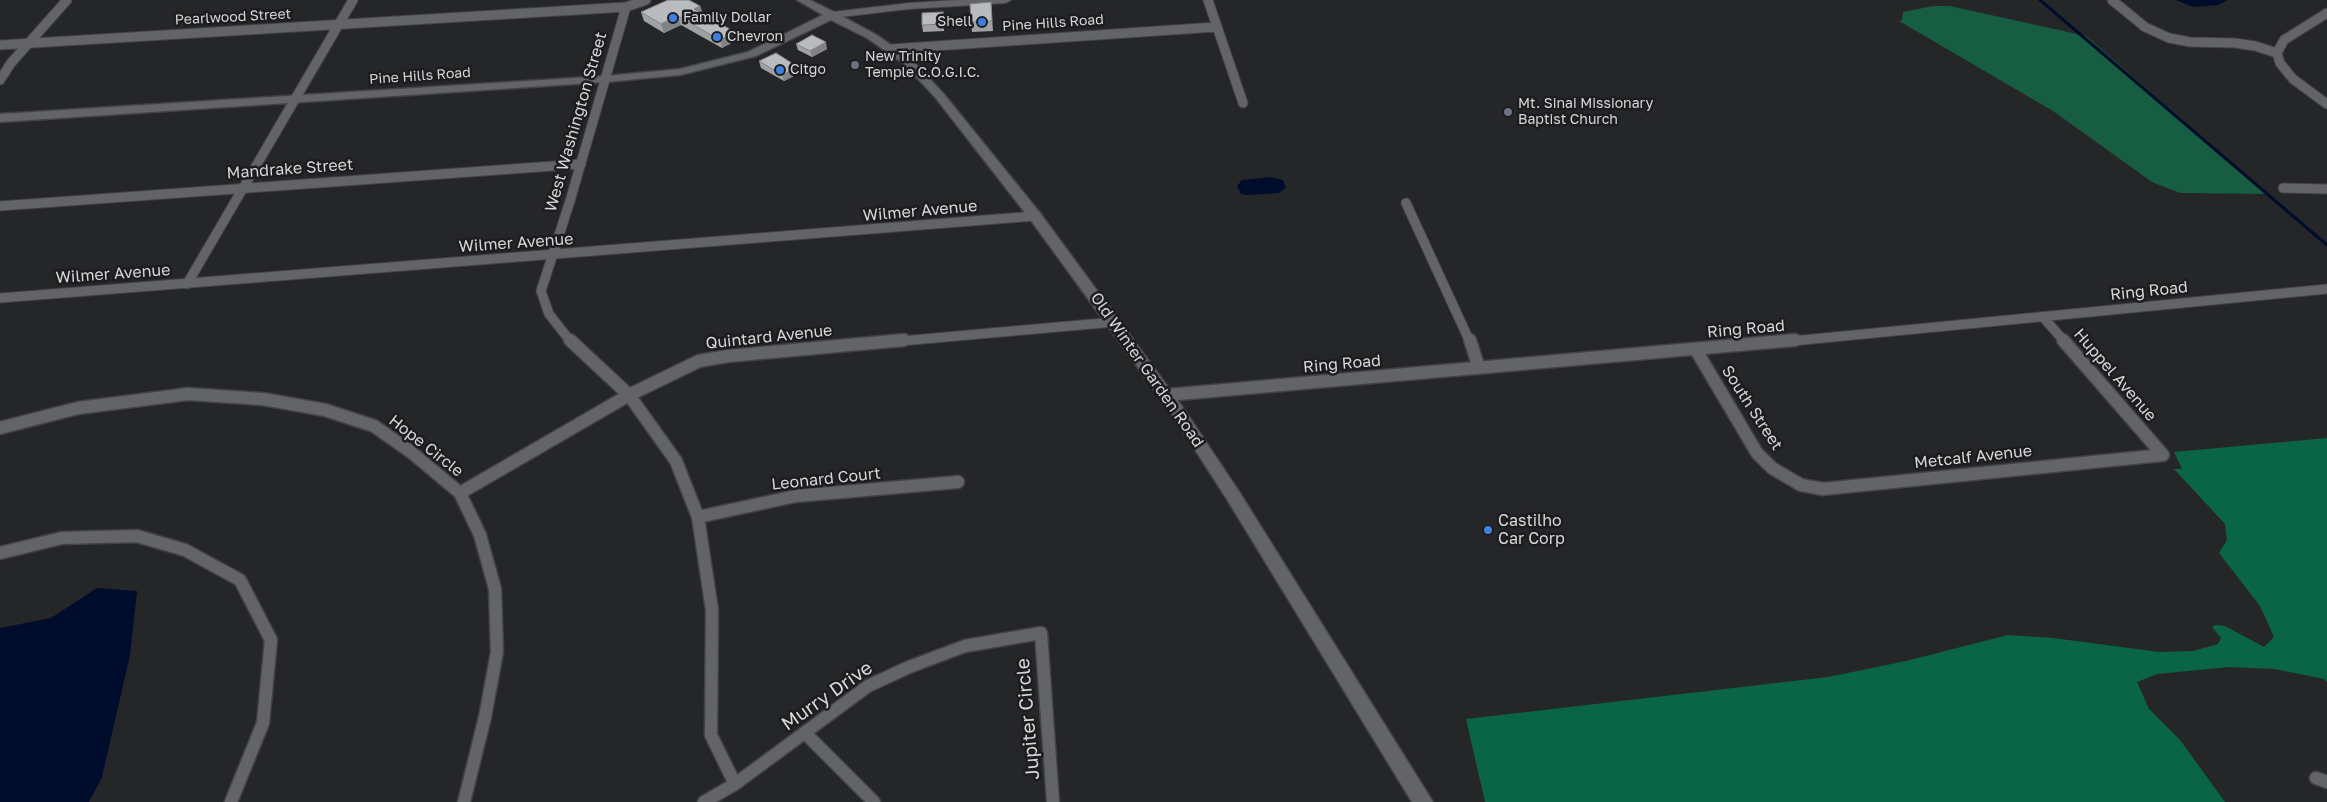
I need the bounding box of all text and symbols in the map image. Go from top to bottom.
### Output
street label: Pearlwood Street [174,6,292,28]
place label: Family Dollar [683,10,771,26]
street label: Pine Hills Road [1002,11,1104,35]
marker: Family Dollar [667,12,679,24]
place label: Shell [937,14,972,30]
marker: Shell [976,16,988,28]
place label: Chevron [727,29,783,45]
street label: West Washington Street [541,30,611,214]
marker: Chevron [711,31,723,43]
place label: New Trinity Temple C.O.G.I.C. [865,49,980,82]
marker: New Trinity Temple C.O.G.I.C. [849,59,861,71]
place label: Citgo [790,62,826,78]
street label: Pine Hills Road [369,64,471,88]
marker: Citgo [774,64,786,76]
place label: Mt. Sinai Missionary Baptist Church [1518,96,1653,128]
marker: Mt. Sinai Missionary Baptist Church [1502,106,1514,118]
street label: Mandrake Street [226,155,354,183]
street label: Wilmer Avenue [862,196,978,226]
street label: Wilmer Avenue [458,229,574,257]
street label: Wilmer Avenue [55,260,171,288]
street label: Ring Road [2109,277,2189,305]
street label: Old Winter Garden Road [1086,289,1208,451]
street label: Ring Road [1706,316,1786,342]
street label: Quintard Avenue [705,321,833,353]
street label: Huppel Avenue [2070,325,2160,425]
street label: Ring Road [1302,351,1382,377]
street label: South Street [1718,362,1786,454]
street label: Hope Circle [385,411,467,481]
street label: Metcalf Avenue [1913,441,2033,473]
street label: Leonard Court [770,464,882,494]
place label: Castilho Car Corp [1498,511,1565,549]
marker: Castilho Car Corp [1482,524,1494,536]
street label: Murry Drive [777,656,877,736]
street label: Jupiter Circle [1011,657,1045,781]

